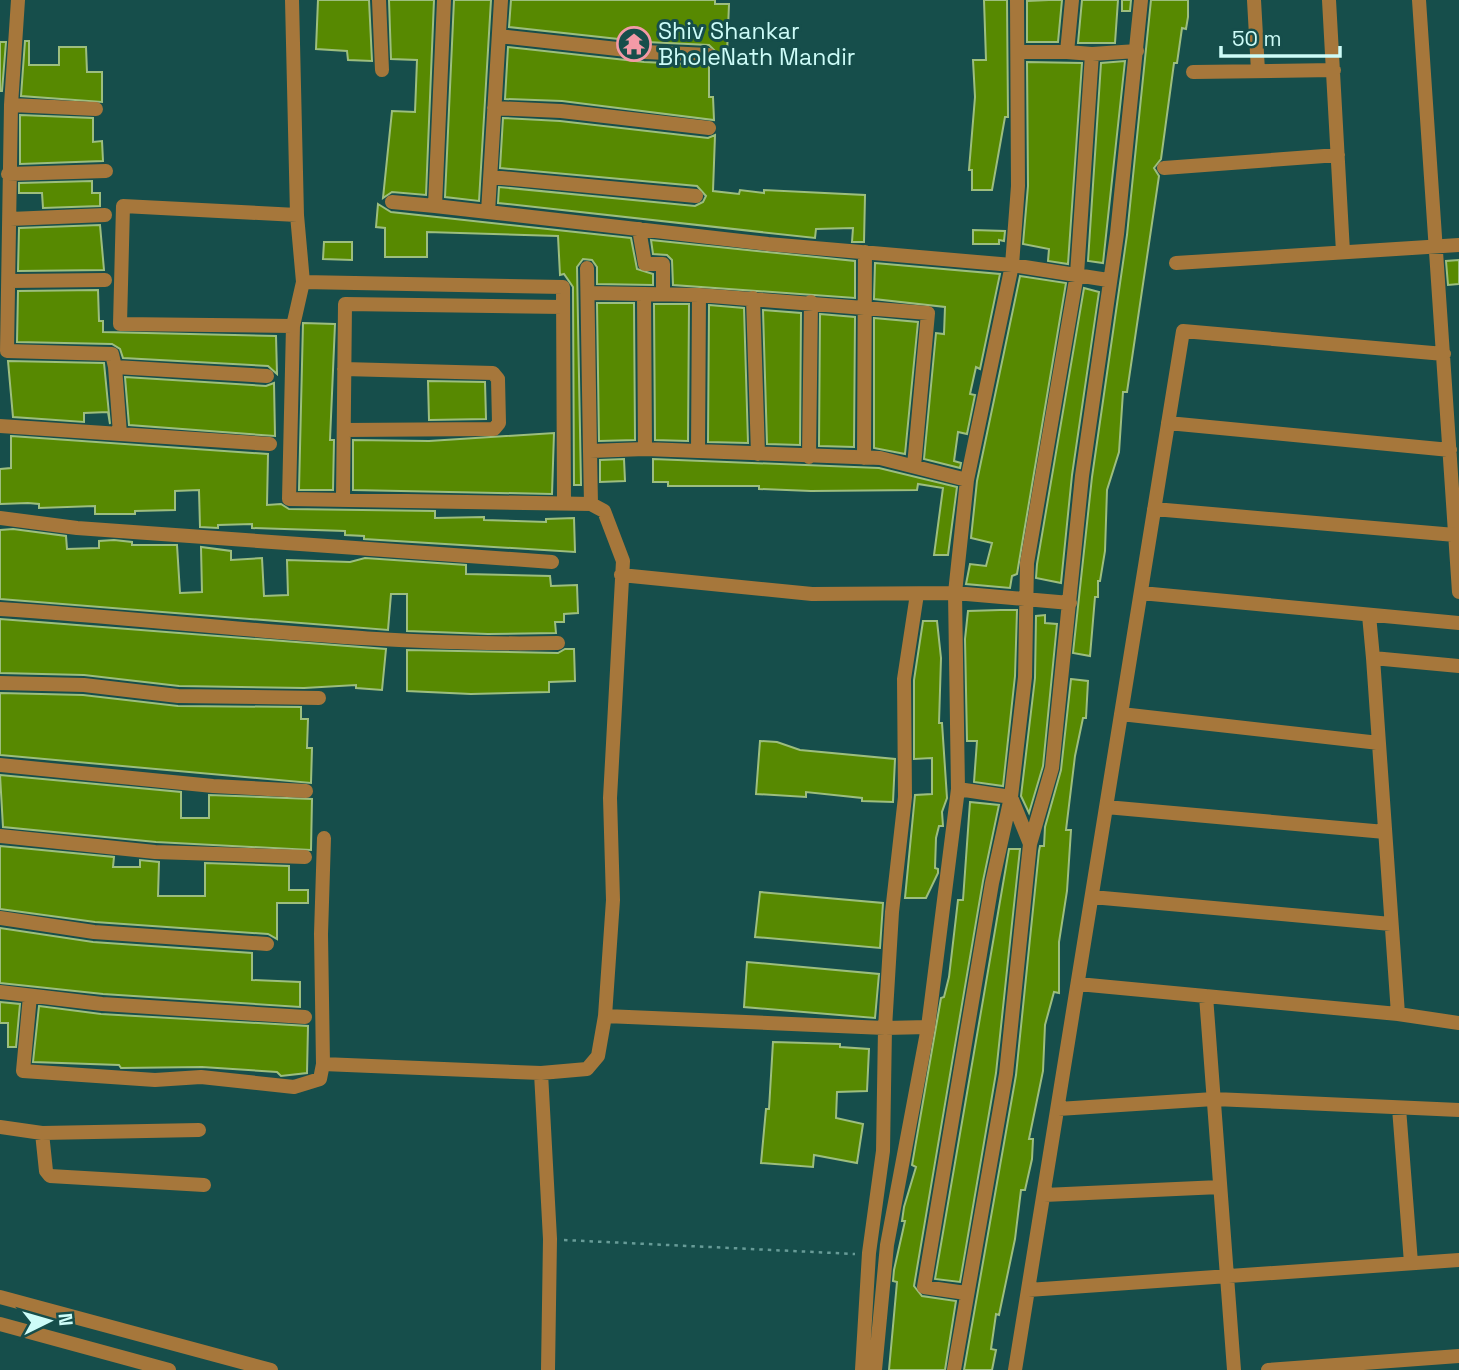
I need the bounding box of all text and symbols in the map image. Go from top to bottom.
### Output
scale bar [1221,14,1340,58]
place label: Shiv Shankar BholeNath Mandir [658,16,855,72]
temple icon: Shiv Shankar BholeNath Mandir [615,25,653,63]
text: 50 m [1232,25,1282,52]
north arrow [14,1286,84,1356]
text: N [52,1312,78,1327]

